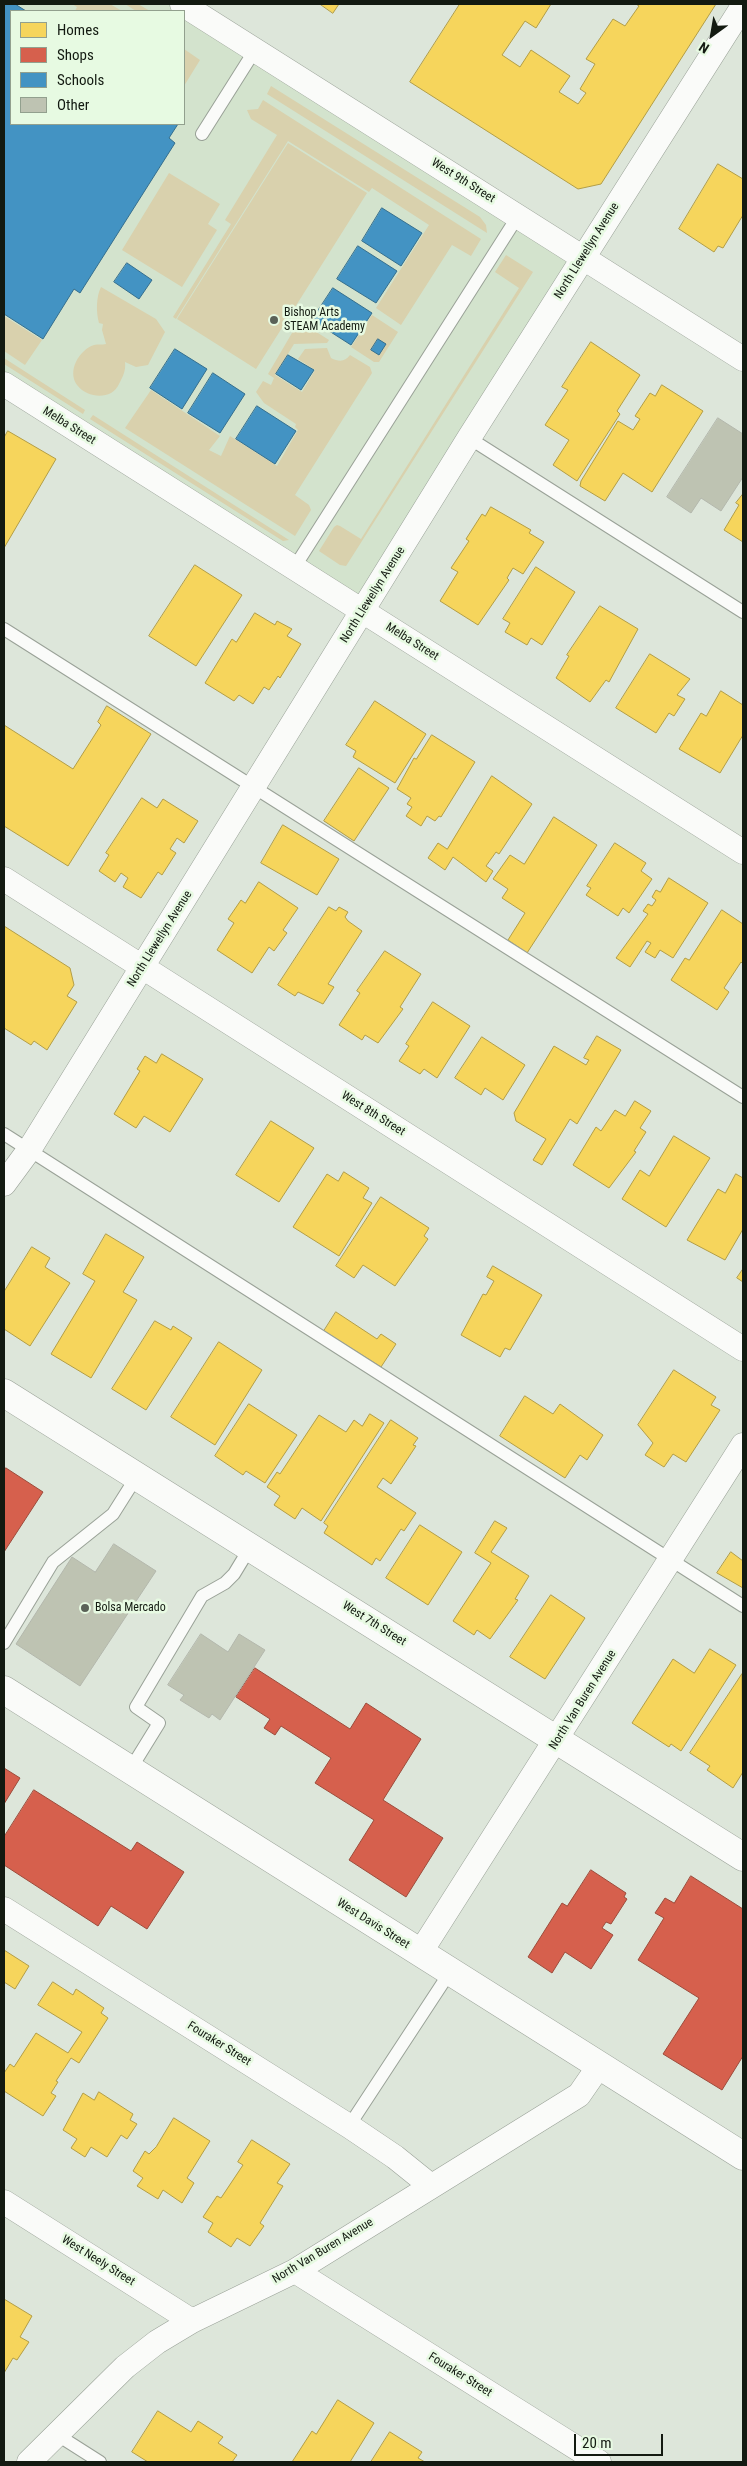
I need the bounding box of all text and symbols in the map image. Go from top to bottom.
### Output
legend [10,10,185,125]
north arrow [687,10,737,60]
text: Homes [57,21,99,39]
text: N [696,39,712,57]
text: Shops [57,46,94,64]
text: Schools [57,71,104,89]
text: Other [57,96,89,114]
street label: West 9th Street [428,156,498,206]
street label: North Llewellyn Avenue [552,200,622,302]
place label: Bishop Arts STEAM Academy [284,306,365,334]
marker: Bishop Arts STEAM Academy [268,314,280,326]
street label: Melba Street [40,404,98,448]
street label: North Llewellyn Avenue [338,544,408,646]
street label: Melba Street [383,620,441,664]
street label: North Llewellyn Avenue [125,888,195,990]
street label: West 8th Street [338,1089,408,1139]
street label: West 7th Street [339,1599,409,1649]
place label: Bolsa Mercado [95,1601,166,1615]
marker: Bolsa Mercado [79,1602,91,1614]
street label: North Van Buren Avenue [546,1647,620,1753]
street label: West Davis Street [334,1896,412,1952]
street label: Fouraker Street [185,2019,253,2069]
street label: North Van Buren Avenue [270,2215,376,2287]
street label: West Neely Street [59,2233,137,2289]
street label: Fouraker Street [426,2350,494,2400]
scale bar [577,2424,666,2456]
text: 20 m [582,2434,612,2452]

